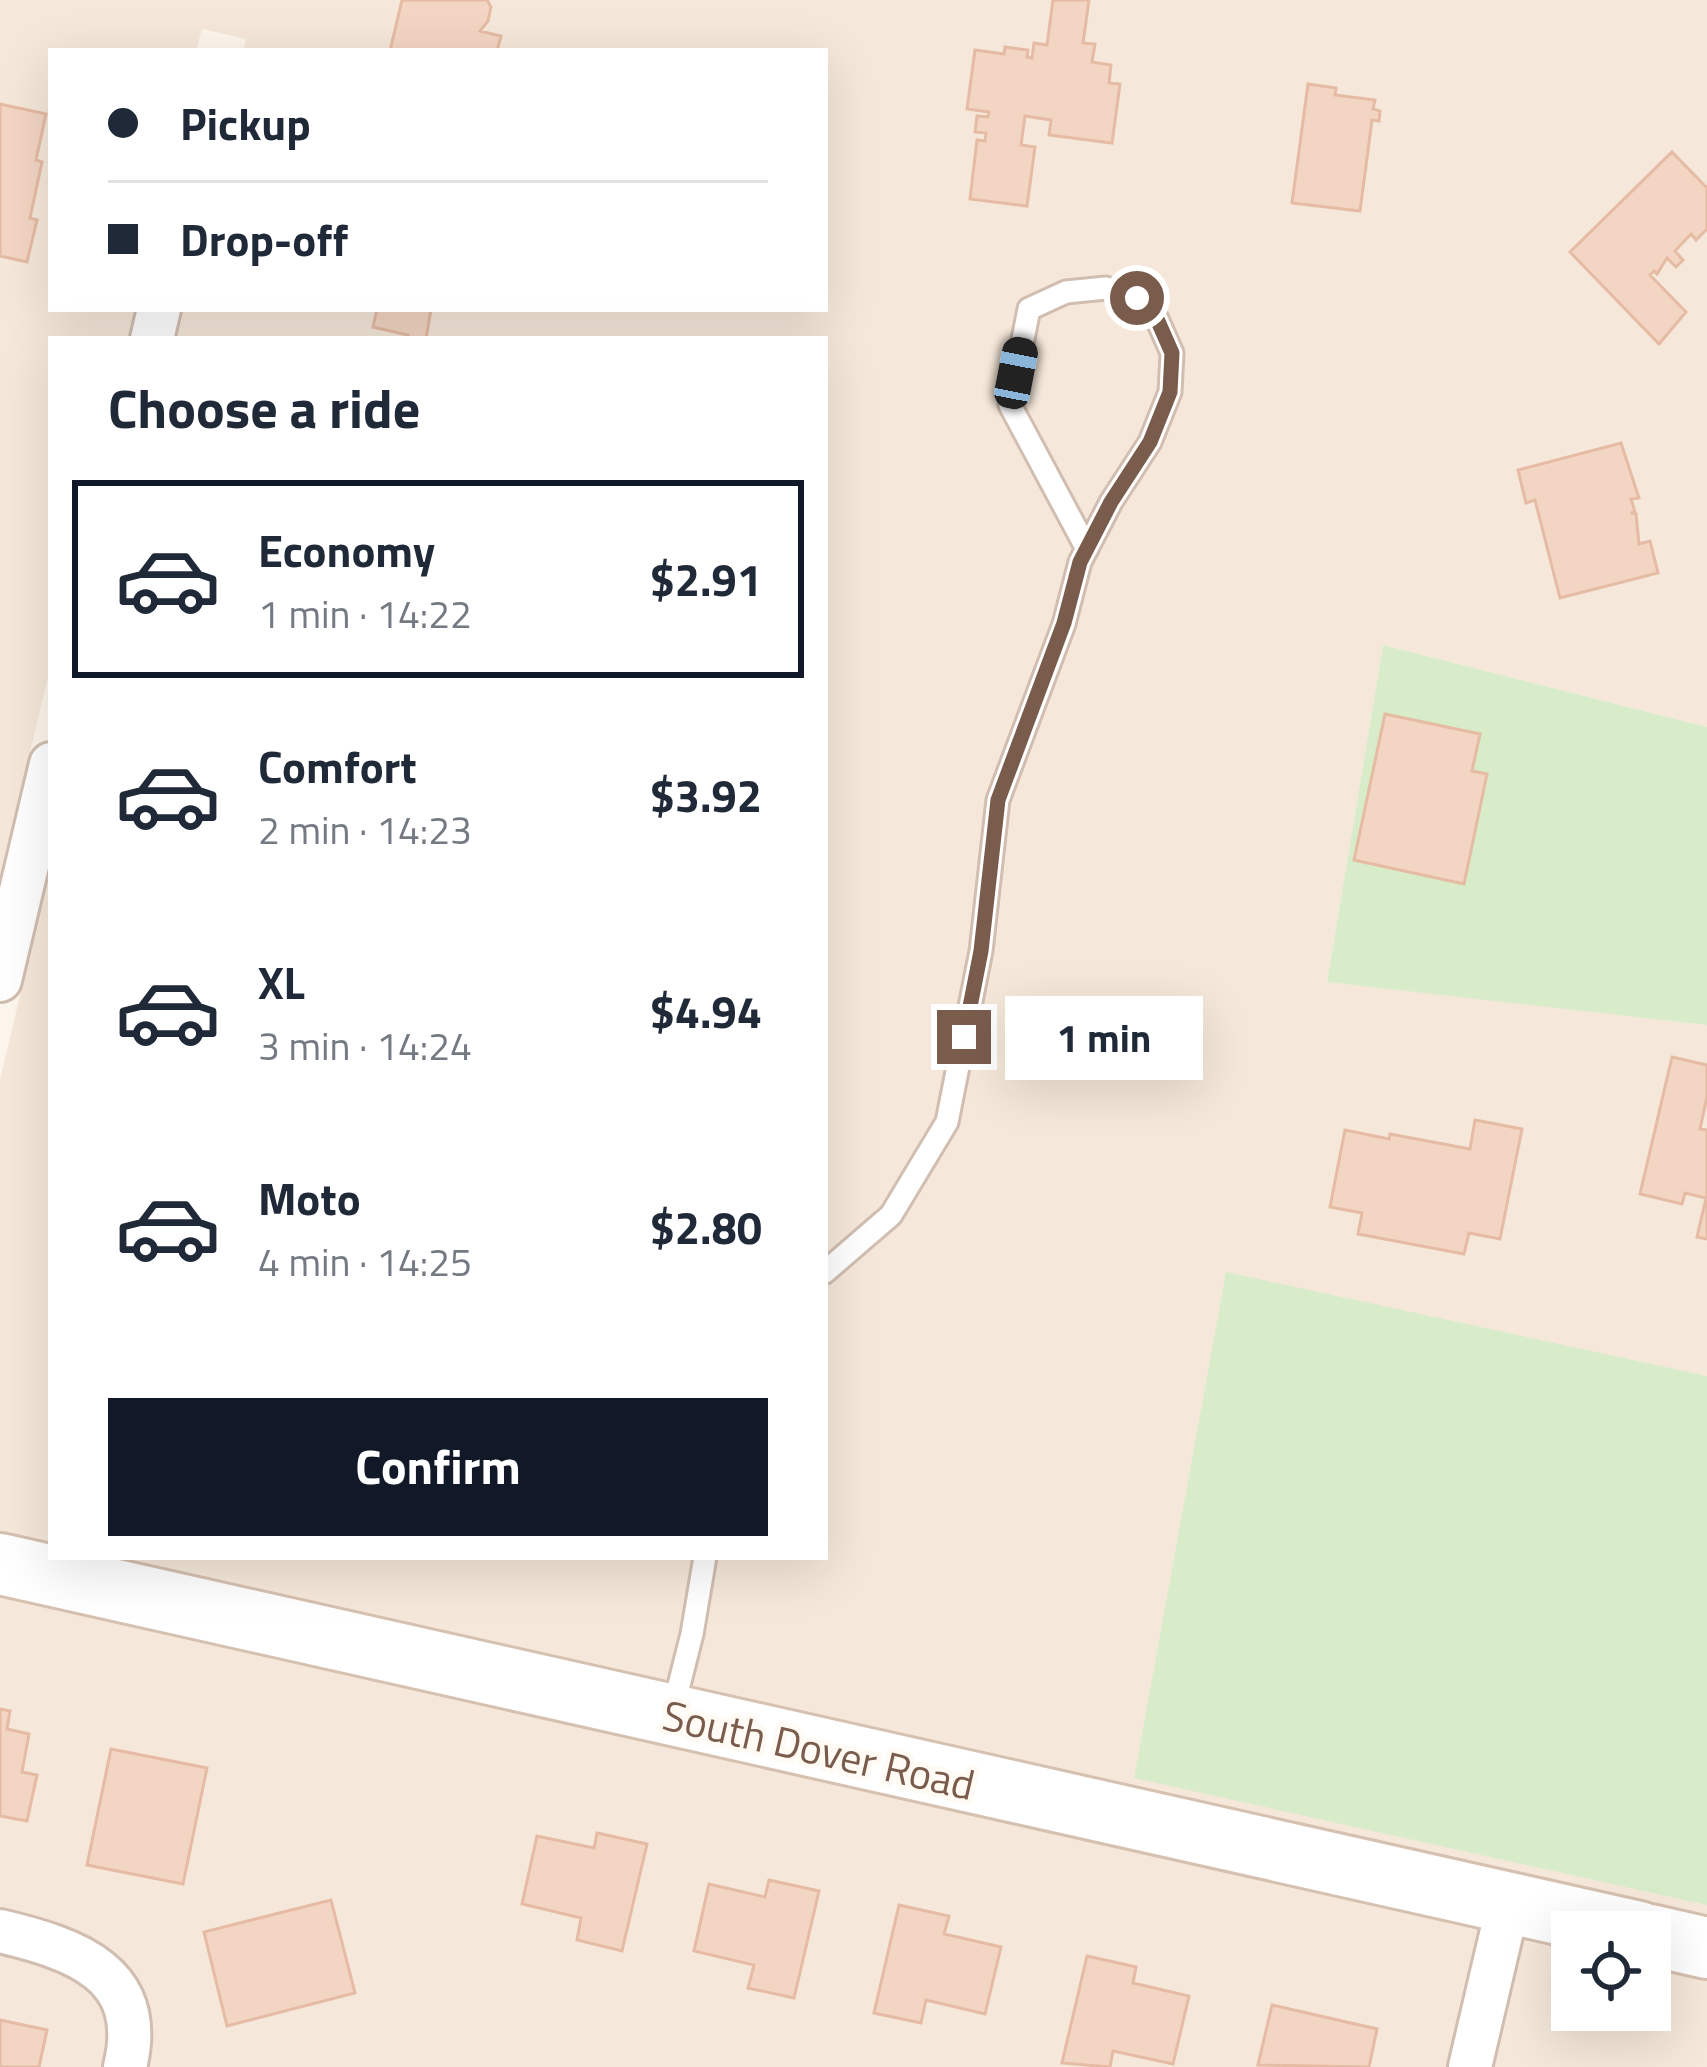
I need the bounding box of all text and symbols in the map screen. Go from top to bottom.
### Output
text: Pickup [180,89,311,157]
text: Drop-off [180,205,348,273]
route start [1110,271,1164,325]
car [991,334,1041,412]
text: Choose a ride [108,367,420,449]
text: Economy [258,516,435,584]
icon: car [114,525,222,633]
text: $2.91 [650,545,762,613]
text: 1 min · 14:22 [258,584,472,643]
text: Comfort [258,732,417,800]
icon: car [114,741,222,849]
text: $3.92 [650,761,762,829]
text: 2 min · 14:23 [258,800,472,859]
text: XL [258,948,305,1016]
icon: car [114,957,222,1065]
text: $4.94 [650,977,762,1045]
callout: 1 min [1006,995,1204,1079]
text: 1 min [1057,1008,1151,1067]
route end [937,1010,991,1064]
text: 3 min · 14:24 [258,1016,472,1075]
text: Moto [258,1164,361,1232]
icon: car [114,1173,222,1281]
text: $2.80 [650,1193,762,1261]
text: 4 min · 14:25 [258,1232,472,1291]
button: Confirm [108,1398,768,1536]
street label: South Dover Road [657,1682,981,1816]
map controls [1551,1911,1671,2031]
button: locate [1551,1911,1671,2031]

